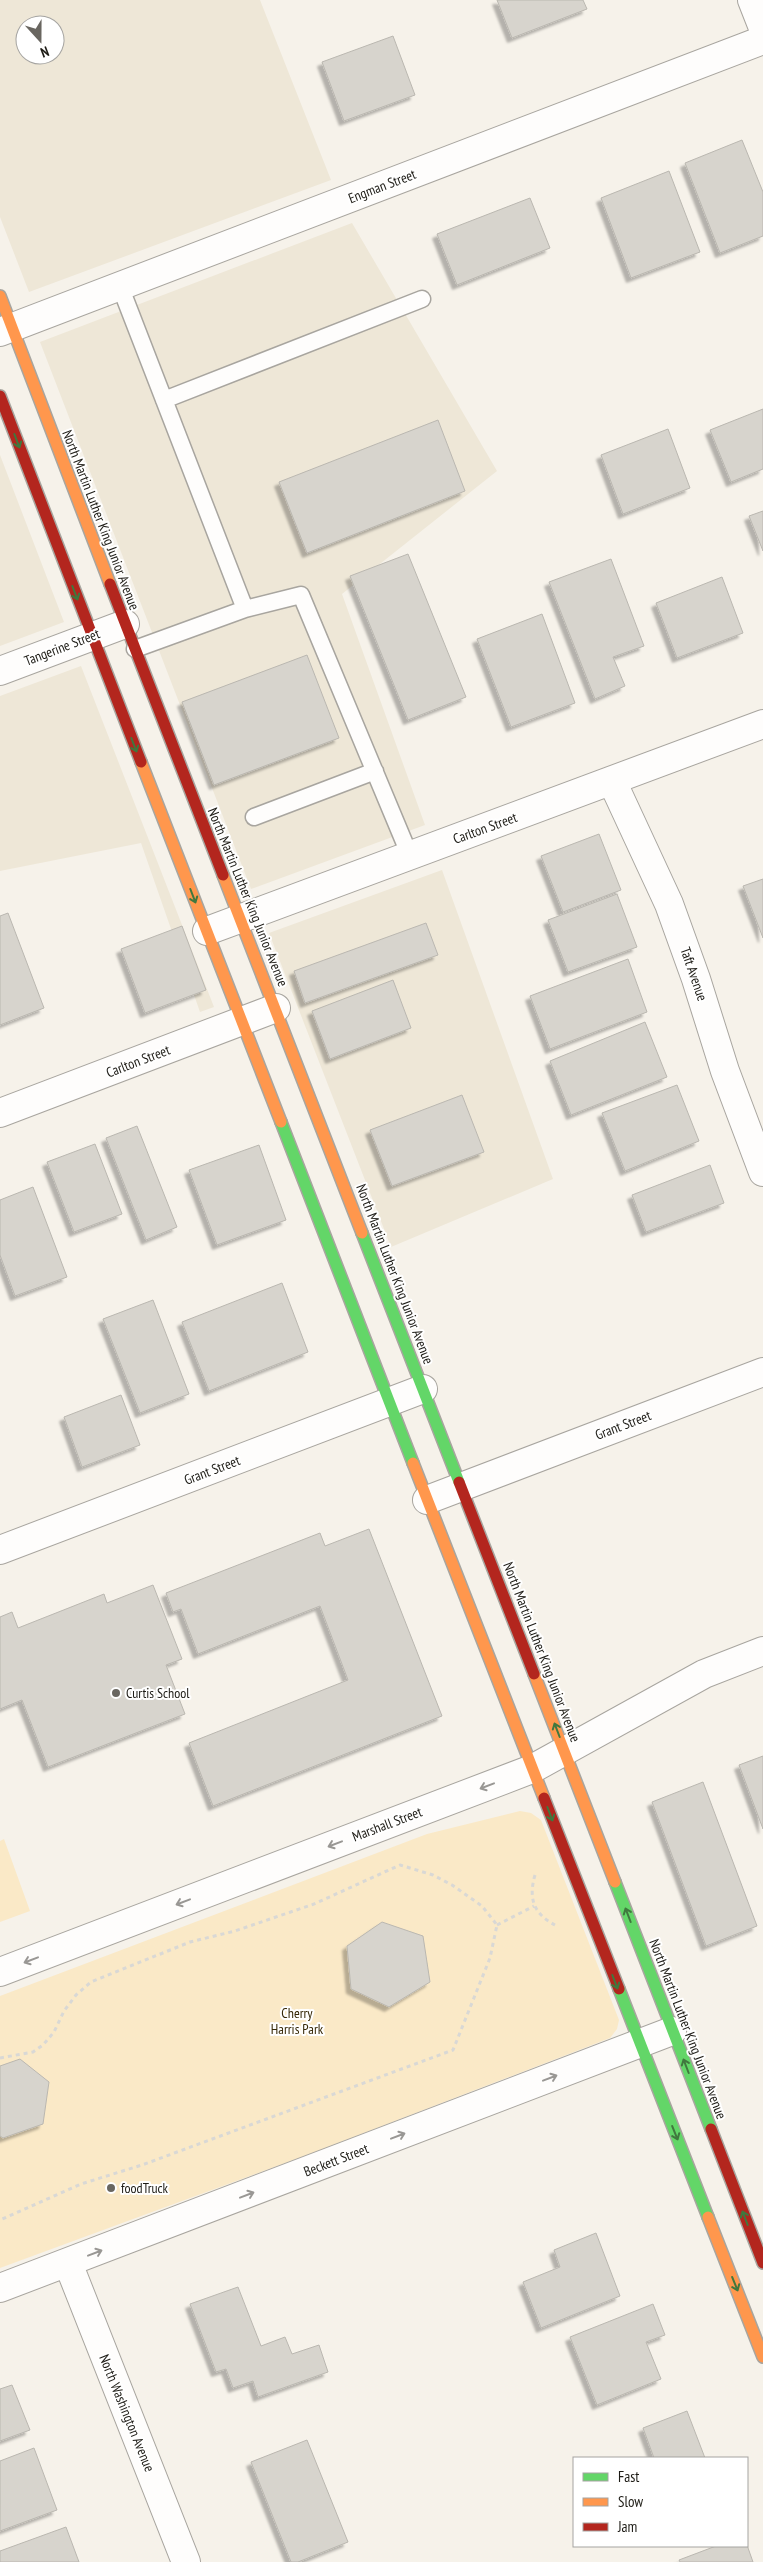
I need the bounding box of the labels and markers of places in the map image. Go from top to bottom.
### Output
place label: Curtis School [126,1684,190,1702]
marker: Curtis School [110,1687,122,1699]
place label: foodTruck [121,2179,169,2197]
marker: foodTruck [105,2182,117,2194]

